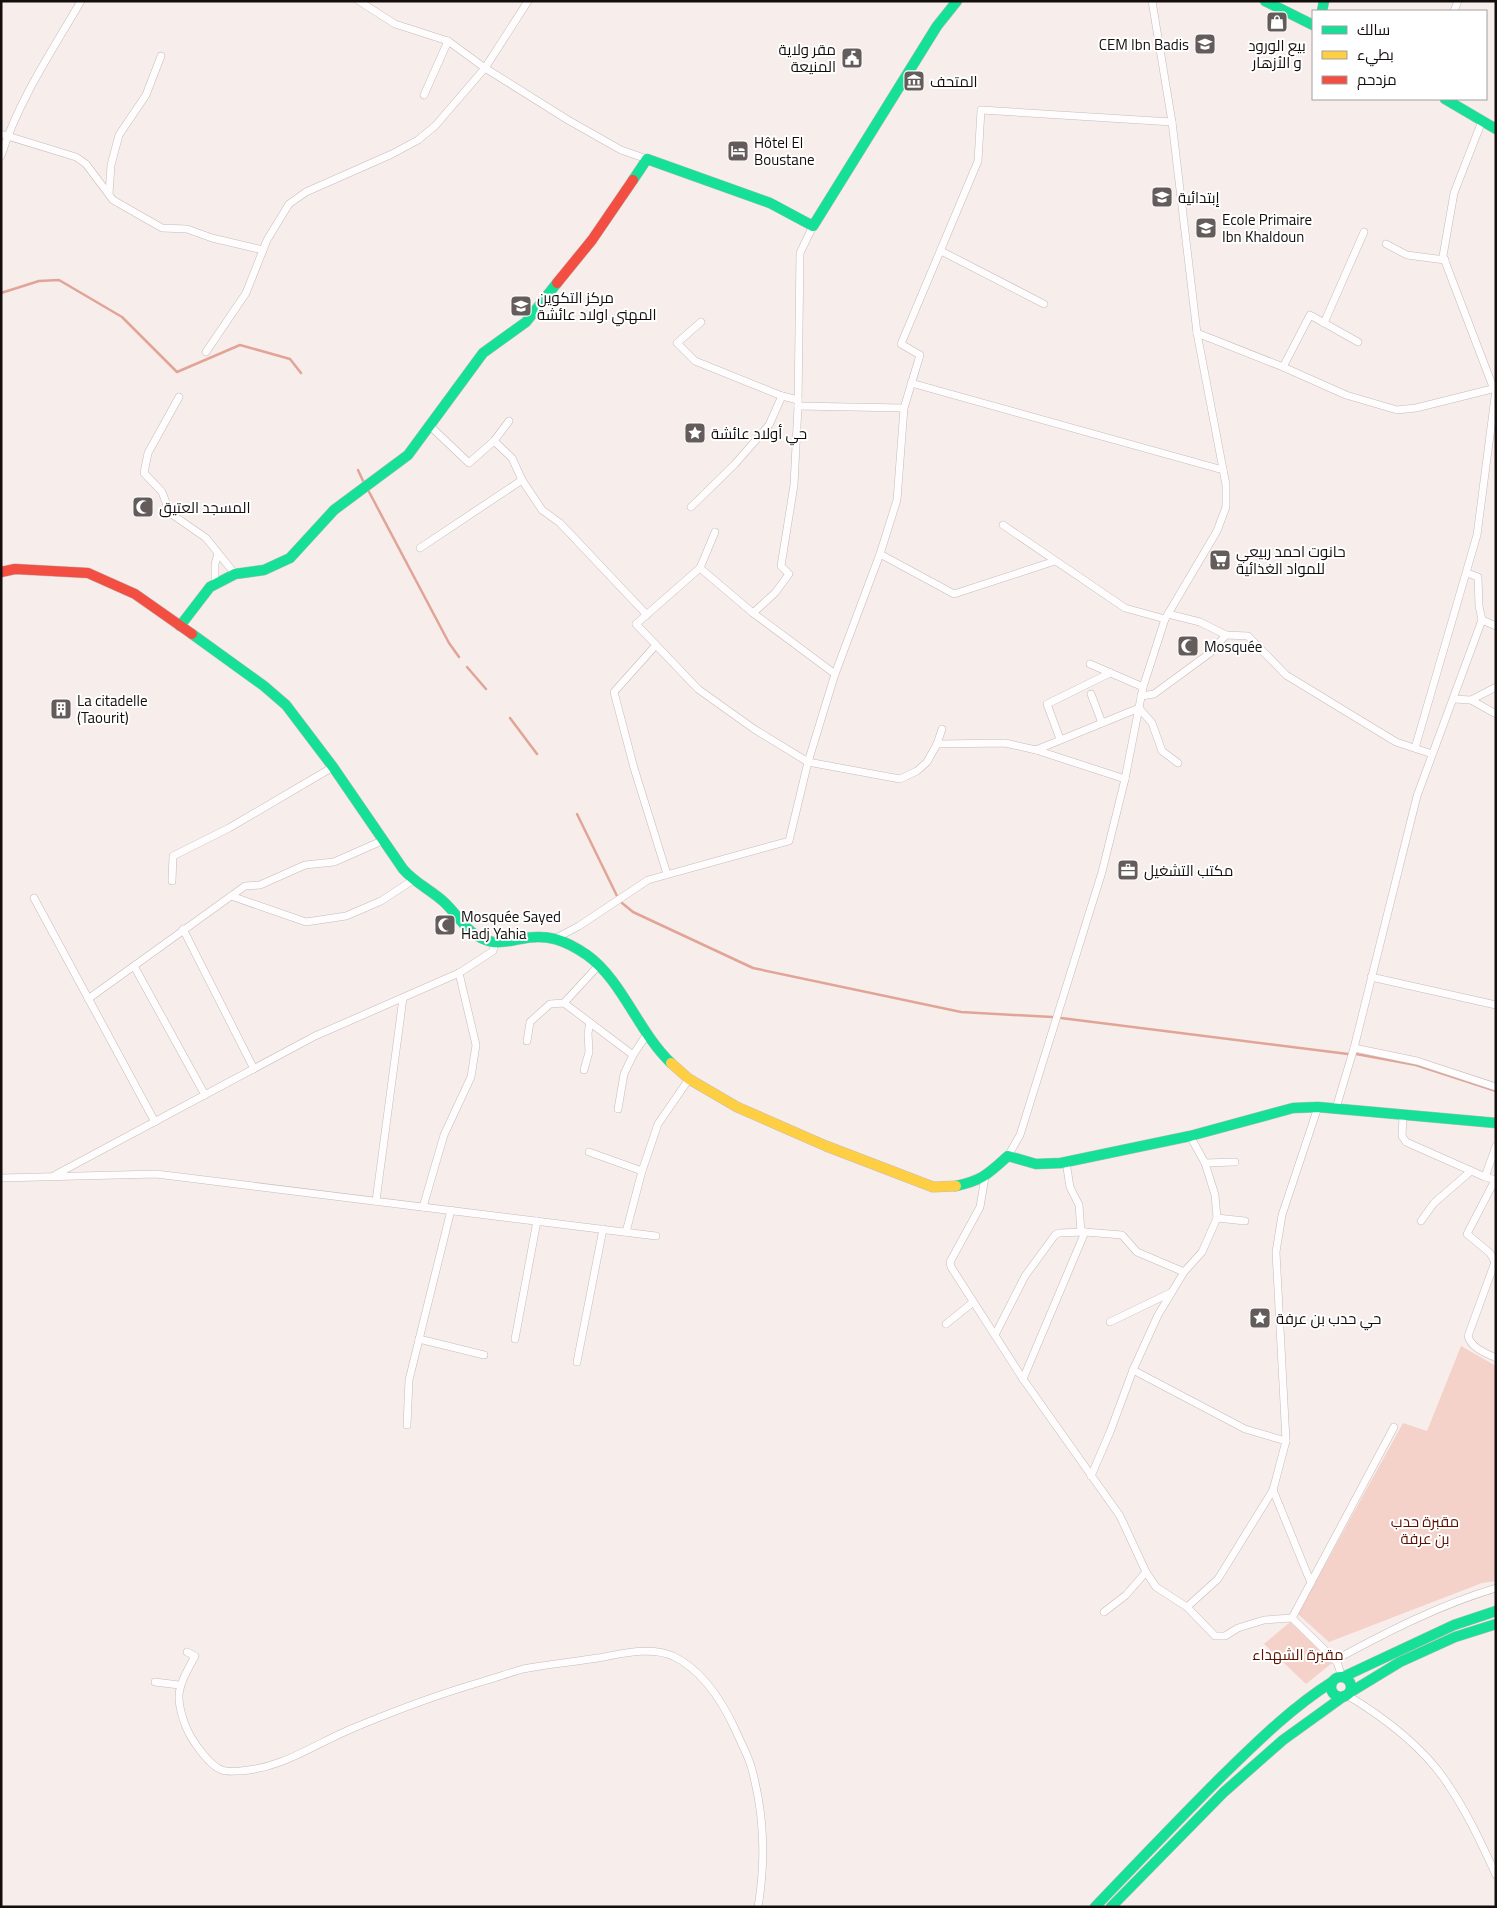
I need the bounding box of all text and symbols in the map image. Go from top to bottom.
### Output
shop icon: بيع الورود و الأزهار [1265,10,1289,34]
legend [1312,10,1487,100]
text: سالك [1357,18,1390,41]
school or university icon: CEM Ibn Badis [1193,32,1217,56]
place label: CEM Ibn Badis [1099,33,1189,56]
place label: بيع الورود و الأزهار [1248,34,1306,74]
place label: مقر ولاية المنيعة [778,38,836,78]
text: بطيء [1357,43,1394,67]
public building icon: مقر ولاية المنيعة [840,46,864,70]
text: مزدحم [1357,68,1397,91]
museum icon: المتحف [902,69,926,93]
place label: المتحف [930,70,978,93]
place label: Hôtel El Boustane [754,131,815,171]
hotel icon: Hôtel El Boustane [726,139,750,163]
school or university icon: إبتدائية [1150,185,1174,209]
place label: إبتدائية [1178,186,1220,209]
place label: Ecole Primaire Ibn Khaldoun [1222,208,1312,248]
school or university icon: Ecole Primaire Ibn Khaldoun [1194,216,1218,240]
place label: مركز التكوين المهني اولاد عائشة [537,286,656,327]
school or university icon: مركز التكوين المهني اولاد عائشة [509,294,533,318]
place icon: حي أولاد عائشة [683,421,707,445]
place label: حي أولاد عائشة [711,422,807,446]
mosque icon: المسجد العتيق [131,495,155,519]
place label: المسجد العتيق [159,496,251,519]
place label: حانوت احمد ربيعي للمواد الغذائية [1236,540,1346,580]
supermarket icon: حانوت احمد ربيعي للمواد الغذائية [1208,548,1232,572]
mosque icon: Mosquée [1176,634,1200,658]
place label: Mosquée [1204,635,1262,658]
place label: La citadelle (Taourit) [77,689,148,729]
building icon: La citadelle (Taourit) [49,697,73,721]
office icon: مكتب التشغيل [1116,858,1140,882]
place label: مكتب التشغيل [1144,859,1233,882]
place label: Mosquée Sayed Hadj Yahia [461,905,561,945]
mosque icon: Mosquée Sayed Hadj Yahia [433,913,457,937]
place icon: حي حدب بن عرفة [1248,1306,1272,1330]
place label: حي حدب بن عرفة [1276,1307,1381,1331]
park label: مقبرة حدب بن عرفة [1391,1510,1459,1550]
park label: مقبرة الشهداء [1252,1643,1344,1666]

